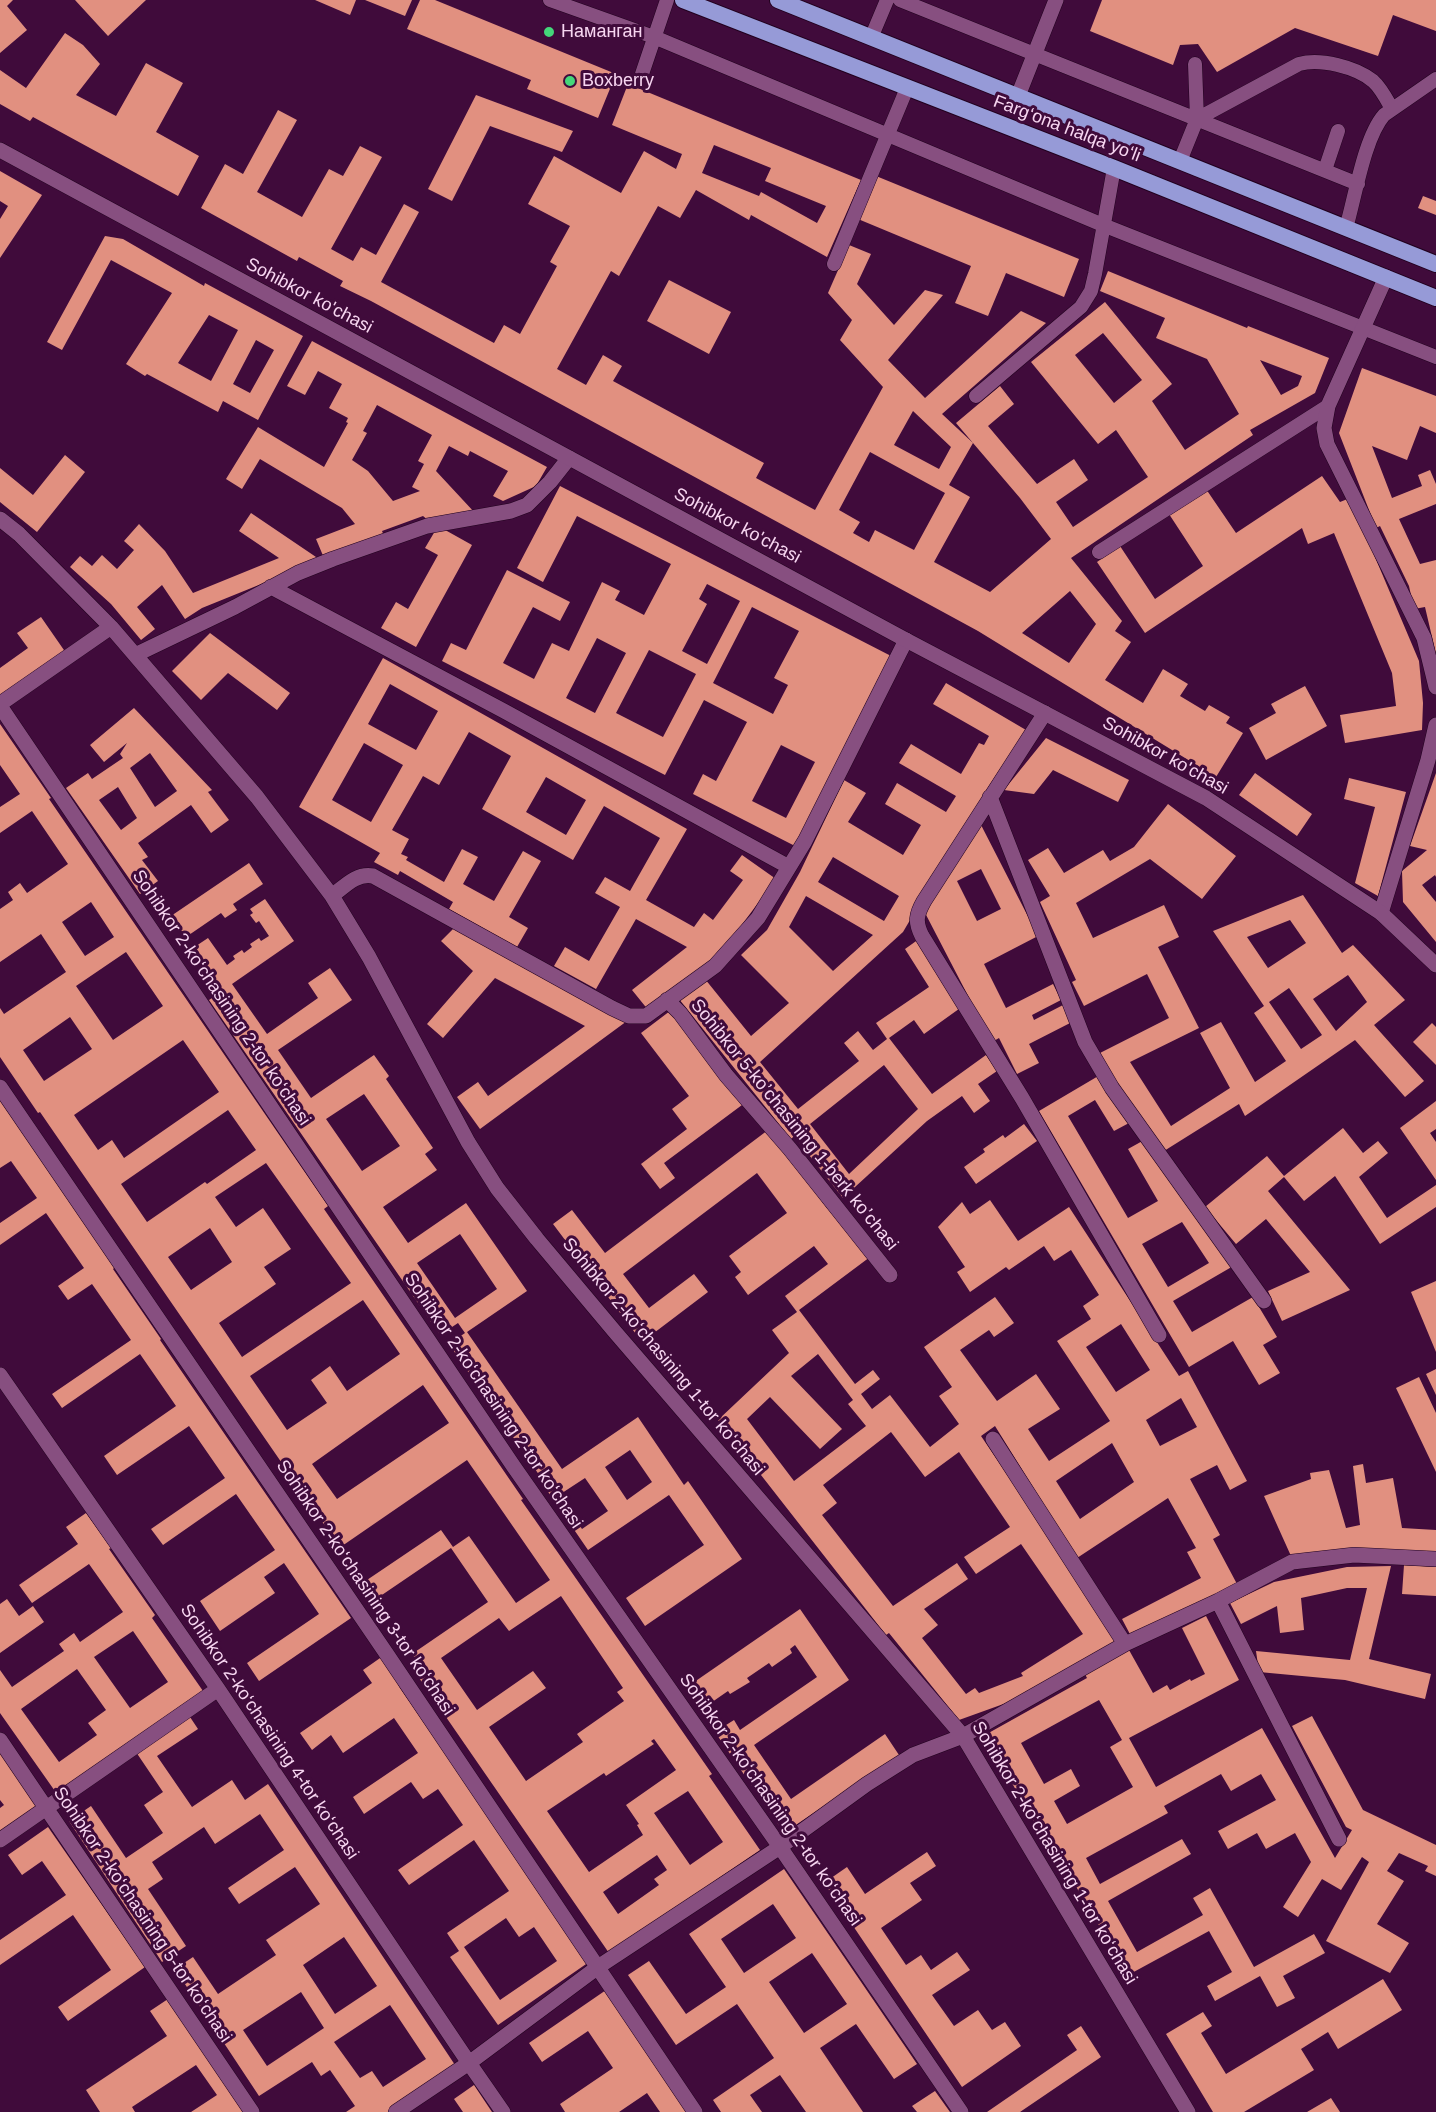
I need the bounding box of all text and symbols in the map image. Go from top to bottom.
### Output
place label: Наманган [561,21,642,43]
marker: Наманган [542,25,556,39]
place label: Boxberry [582,70,654,92]
marker: Boxberry [563,74,577,88]
street label: Farg‘ona halqa yo‘li [990,91,1144,167]
street label: Sohibkor ko'chasi [242,253,376,339]
street label: Sohibkor ko'chasi [670,483,804,569]
street label: Sohibkor ko'chasi [1098,712,1232,800]
street label: Sohibkor 2-ko‘chasining 2-tor ko‘chasi [127,866,315,1130]
street label: Sohibkor 5-koʼchasining 1-berk koʼchasi [686,995,902,1255]
street label: Sohibkor 2-ko‘chasining 1-tor ko‘chasi [557,1234,769,1480]
street label: Sohibkor 2-ko‘chasining 2-tor ko‘chasi [399,1269,587,1533]
street label: Sohibkor 2-ko‘chasining 3-tor ko‘chasi [271,1456,459,1720]
street label: Sohibkor 2-ko‘chasining 4-tor ko‘chasi [175,1600,363,1864]
street label: Sohibkor 2-ko‘chasining 2-tor ko‘chasi [674,1670,866,1930]
street label: Sohibkor 2-ko‘chasining 1-tor ko‘chasi [967,1718,1141,1988]
street label: Sohibkor 2-ko‘chasining 5-tor ko‘chasi [48,1783,236,2047]

